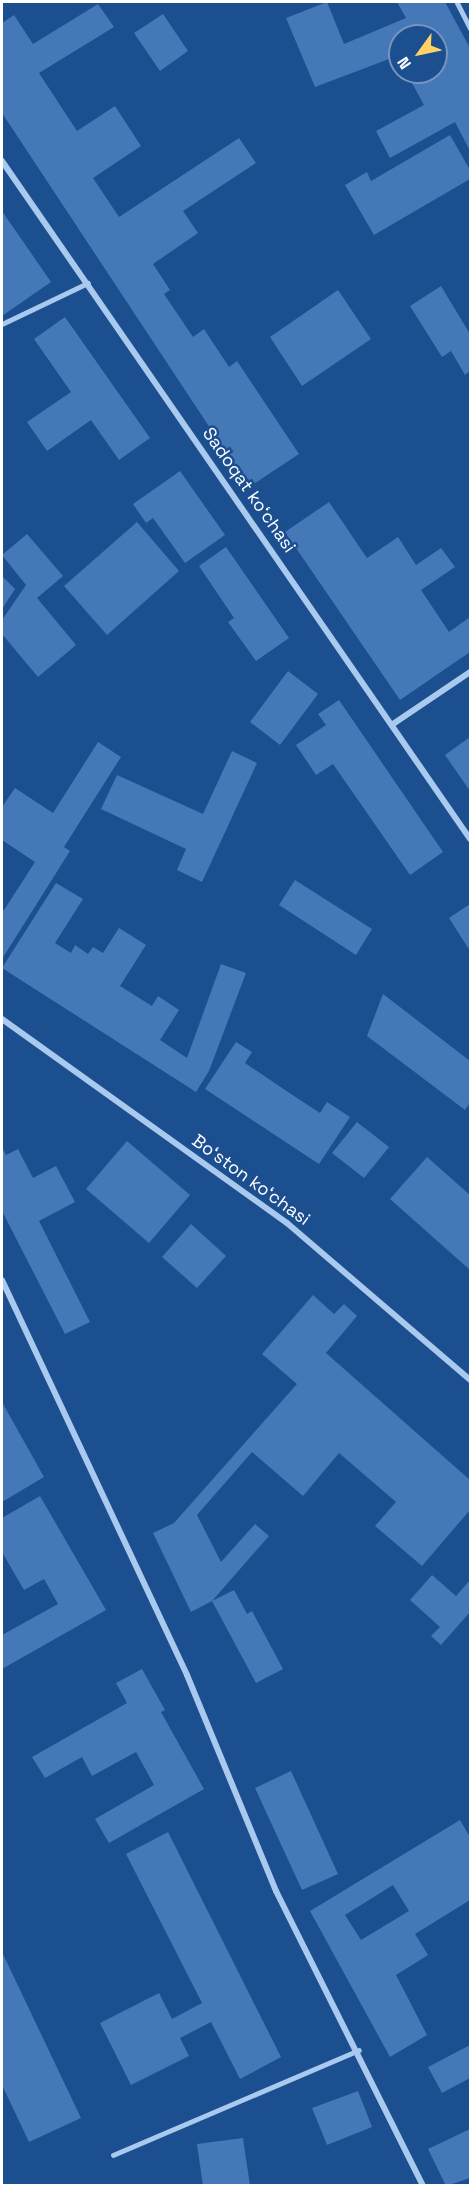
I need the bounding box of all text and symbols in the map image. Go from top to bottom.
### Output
north arrow [388,24,448,84]
text: N [392,53,416,73]
street label: Sadoqat koʻchasi [198,423,300,557]
street label: Boʻston koʻchasi [188,1130,314,1230]

